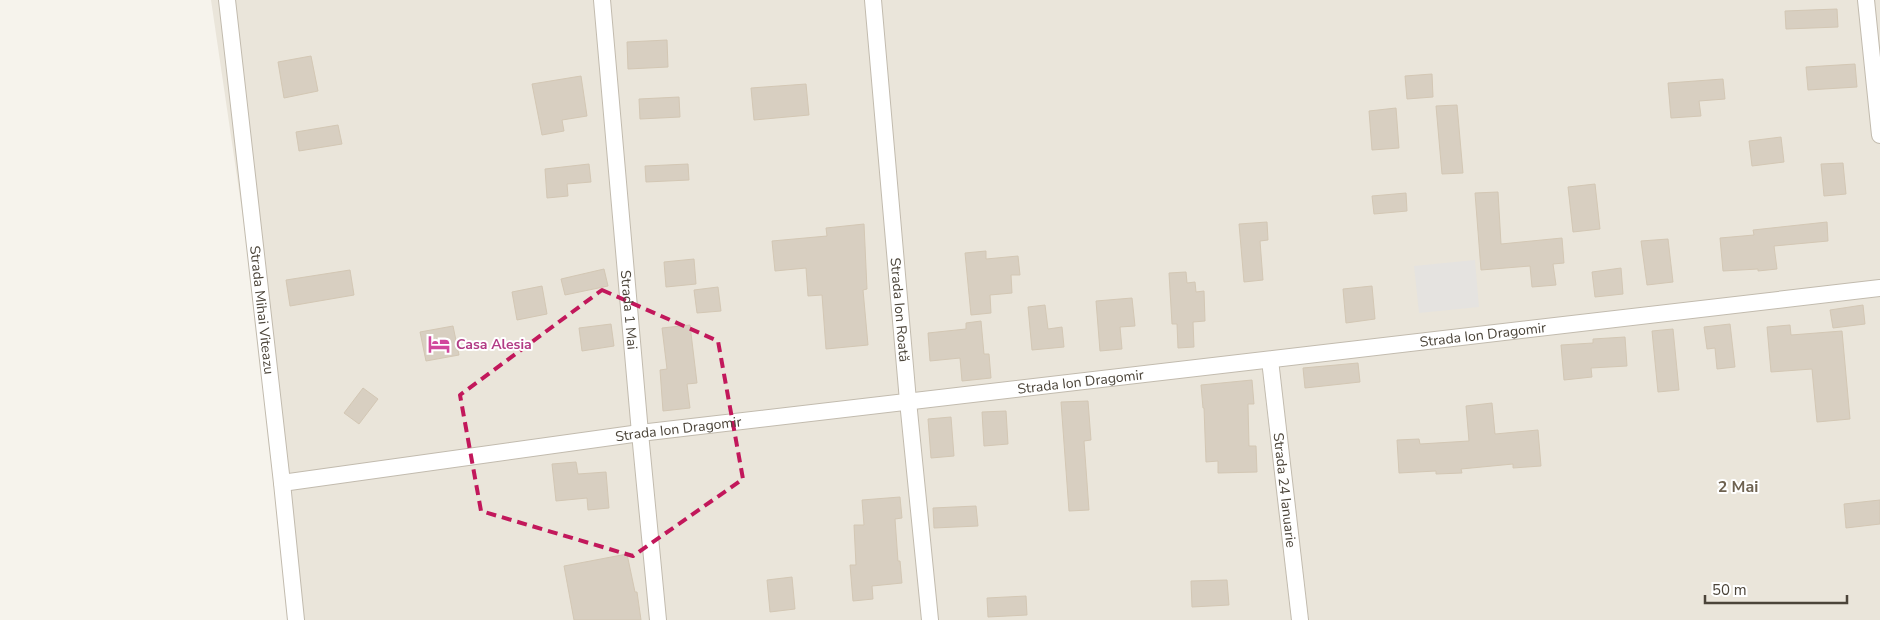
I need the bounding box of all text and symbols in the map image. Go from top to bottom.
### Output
street label: Strada Mihai Viteazu [245,245,279,375]
street label: Strada Ion Roată [886,257,914,363]
street label: Strada 1 Mai [616,269,642,350]
street label: Strada Ion Dragomir [1419,318,1547,352]
hotel icon: Casa Alesia [426,331,452,357]
place label: Casa Alesia [456,335,532,354]
street label: Strada Ion Dragomir [1016,365,1145,399]
street label: Strada Ion Dragomir [614,412,743,446]
street label: Strada 24 Ianuarie [1268,432,1301,549]
district label: 2 Mai [1718,476,1758,498]
scale bar [1705,572,1848,604]
text: 50 m [1712,580,1747,600]

